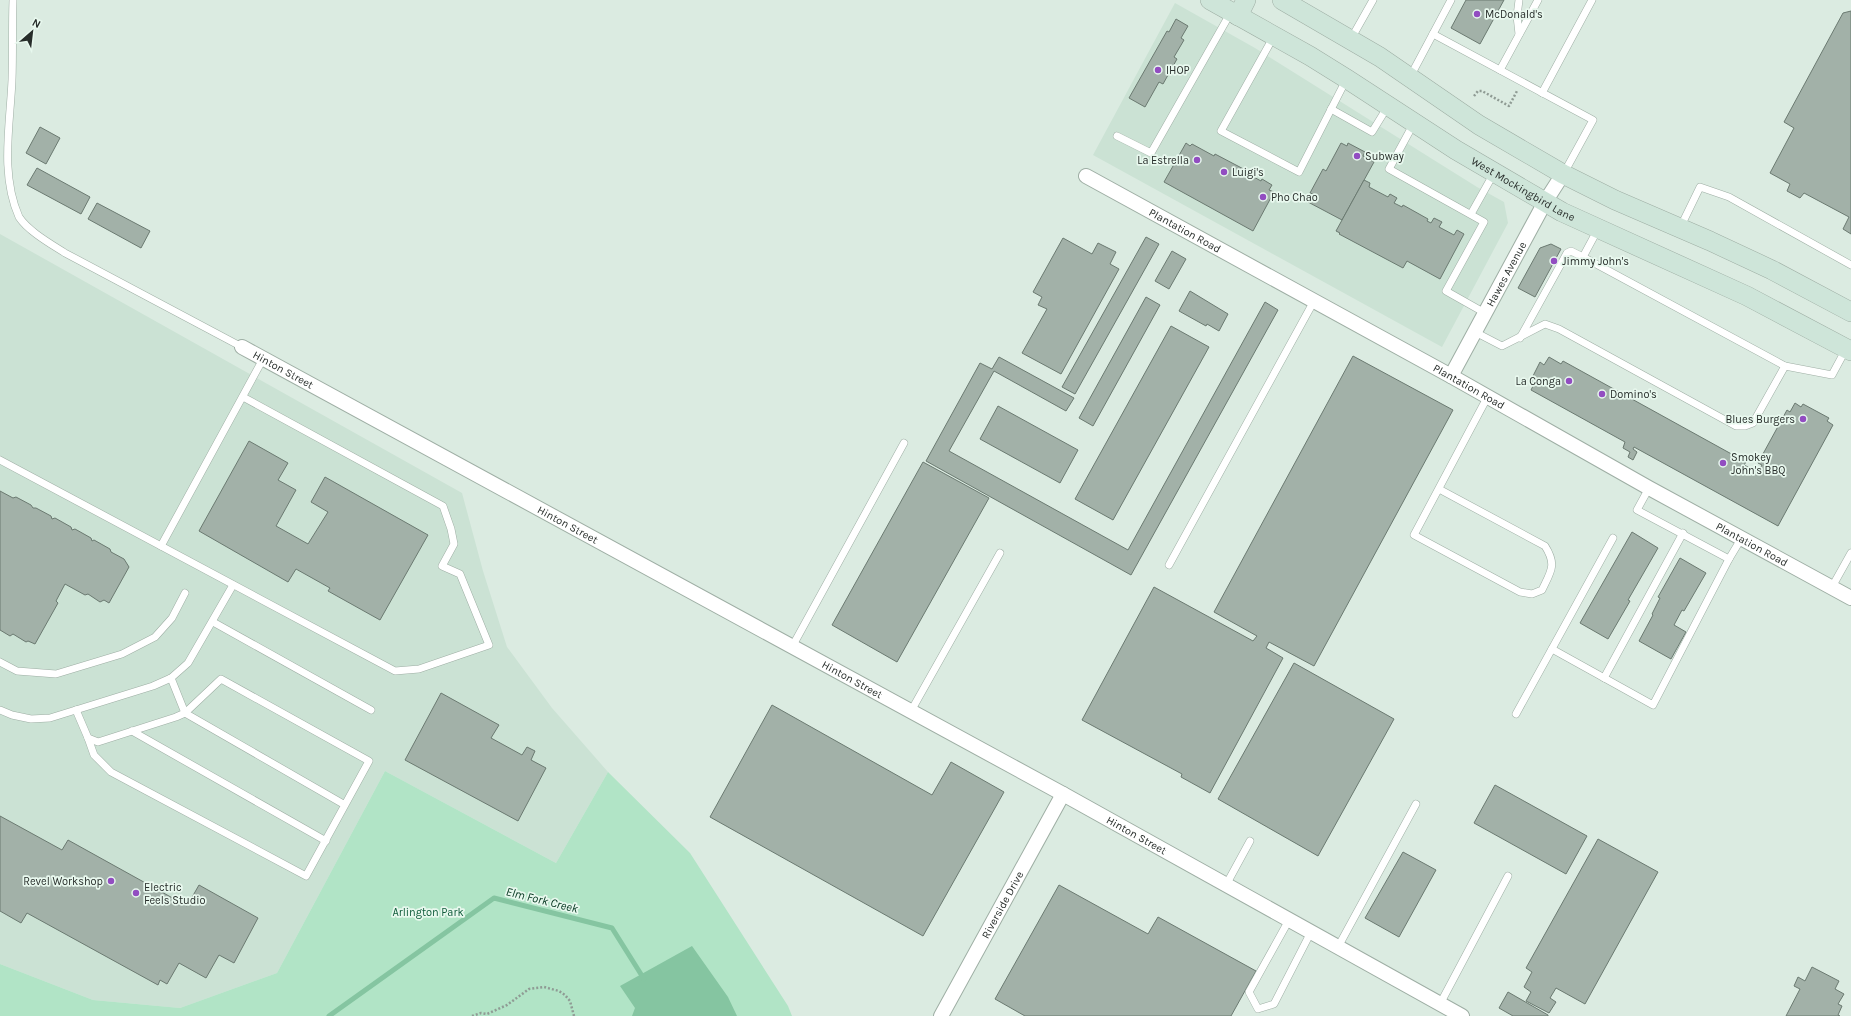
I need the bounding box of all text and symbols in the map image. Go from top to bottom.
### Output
place label: McDonald's [1485,8,1543,21]
marker: McDonald's [1472,9,1482,19]
north arrow [12,12,52,52]
text: N [30,16,43,31]
place label: IHOP [1166,64,1190,77]
marker: IHOP [1153,65,1163,75]
place label: Subway [1365,150,1404,163]
marker: Subway [1352,151,1362,161]
place label: La Estrella [1137,154,1189,167]
street label: West Mockingbird Lane [1469,154,1577,224]
marker: La Estrella [1192,155,1202,165]
place label: Luigi's [1232,166,1264,179]
marker: Luigi's [1219,167,1229,177]
place label: Pho Chao [1271,191,1318,204]
marker: Pho Chao [1258,192,1268,202]
street label: Plantation Road [1147,205,1223,255]
street label: Hawes Avenue [1483,239,1529,309]
place label: Jimmy John's [1562,255,1629,268]
marker: Jimmy John's [1549,256,1559,266]
street label: Hinton Street [251,348,316,391]
street label: Plantation Road [1431,361,1507,412]
place label: La Conga [1516,375,1561,388]
marker: La Conga [1564,376,1574,386]
place label: Domino's [1610,388,1657,401]
marker: Domino's [1597,389,1607,399]
place label: Blues Burgers [1725,413,1795,426]
marker: Blues Burgers [1798,414,1808,424]
place label: Smokey John's BBQ [1731,451,1785,477]
marker: Smokey John's BBQ [1718,458,1728,468]
street label: Hinton Street [535,503,600,546]
street label: Plantation Road [1714,519,1790,569]
street label: Hinton Street [820,658,885,701]
street label: Hinton Street [1104,813,1169,857]
street label: Riverside Drive [978,868,1026,941]
place label: Revel Workshop [23,875,103,888]
marker: Revel Workshop [106,876,116,886]
place label: Electric Feels Studio [144,881,205,907]
water label: Elm Fork Creek [505,884,580,916]
marker: Electric Feels Studio [131,888,141,898]
park label: Arlington Park [392,906,464,919]

